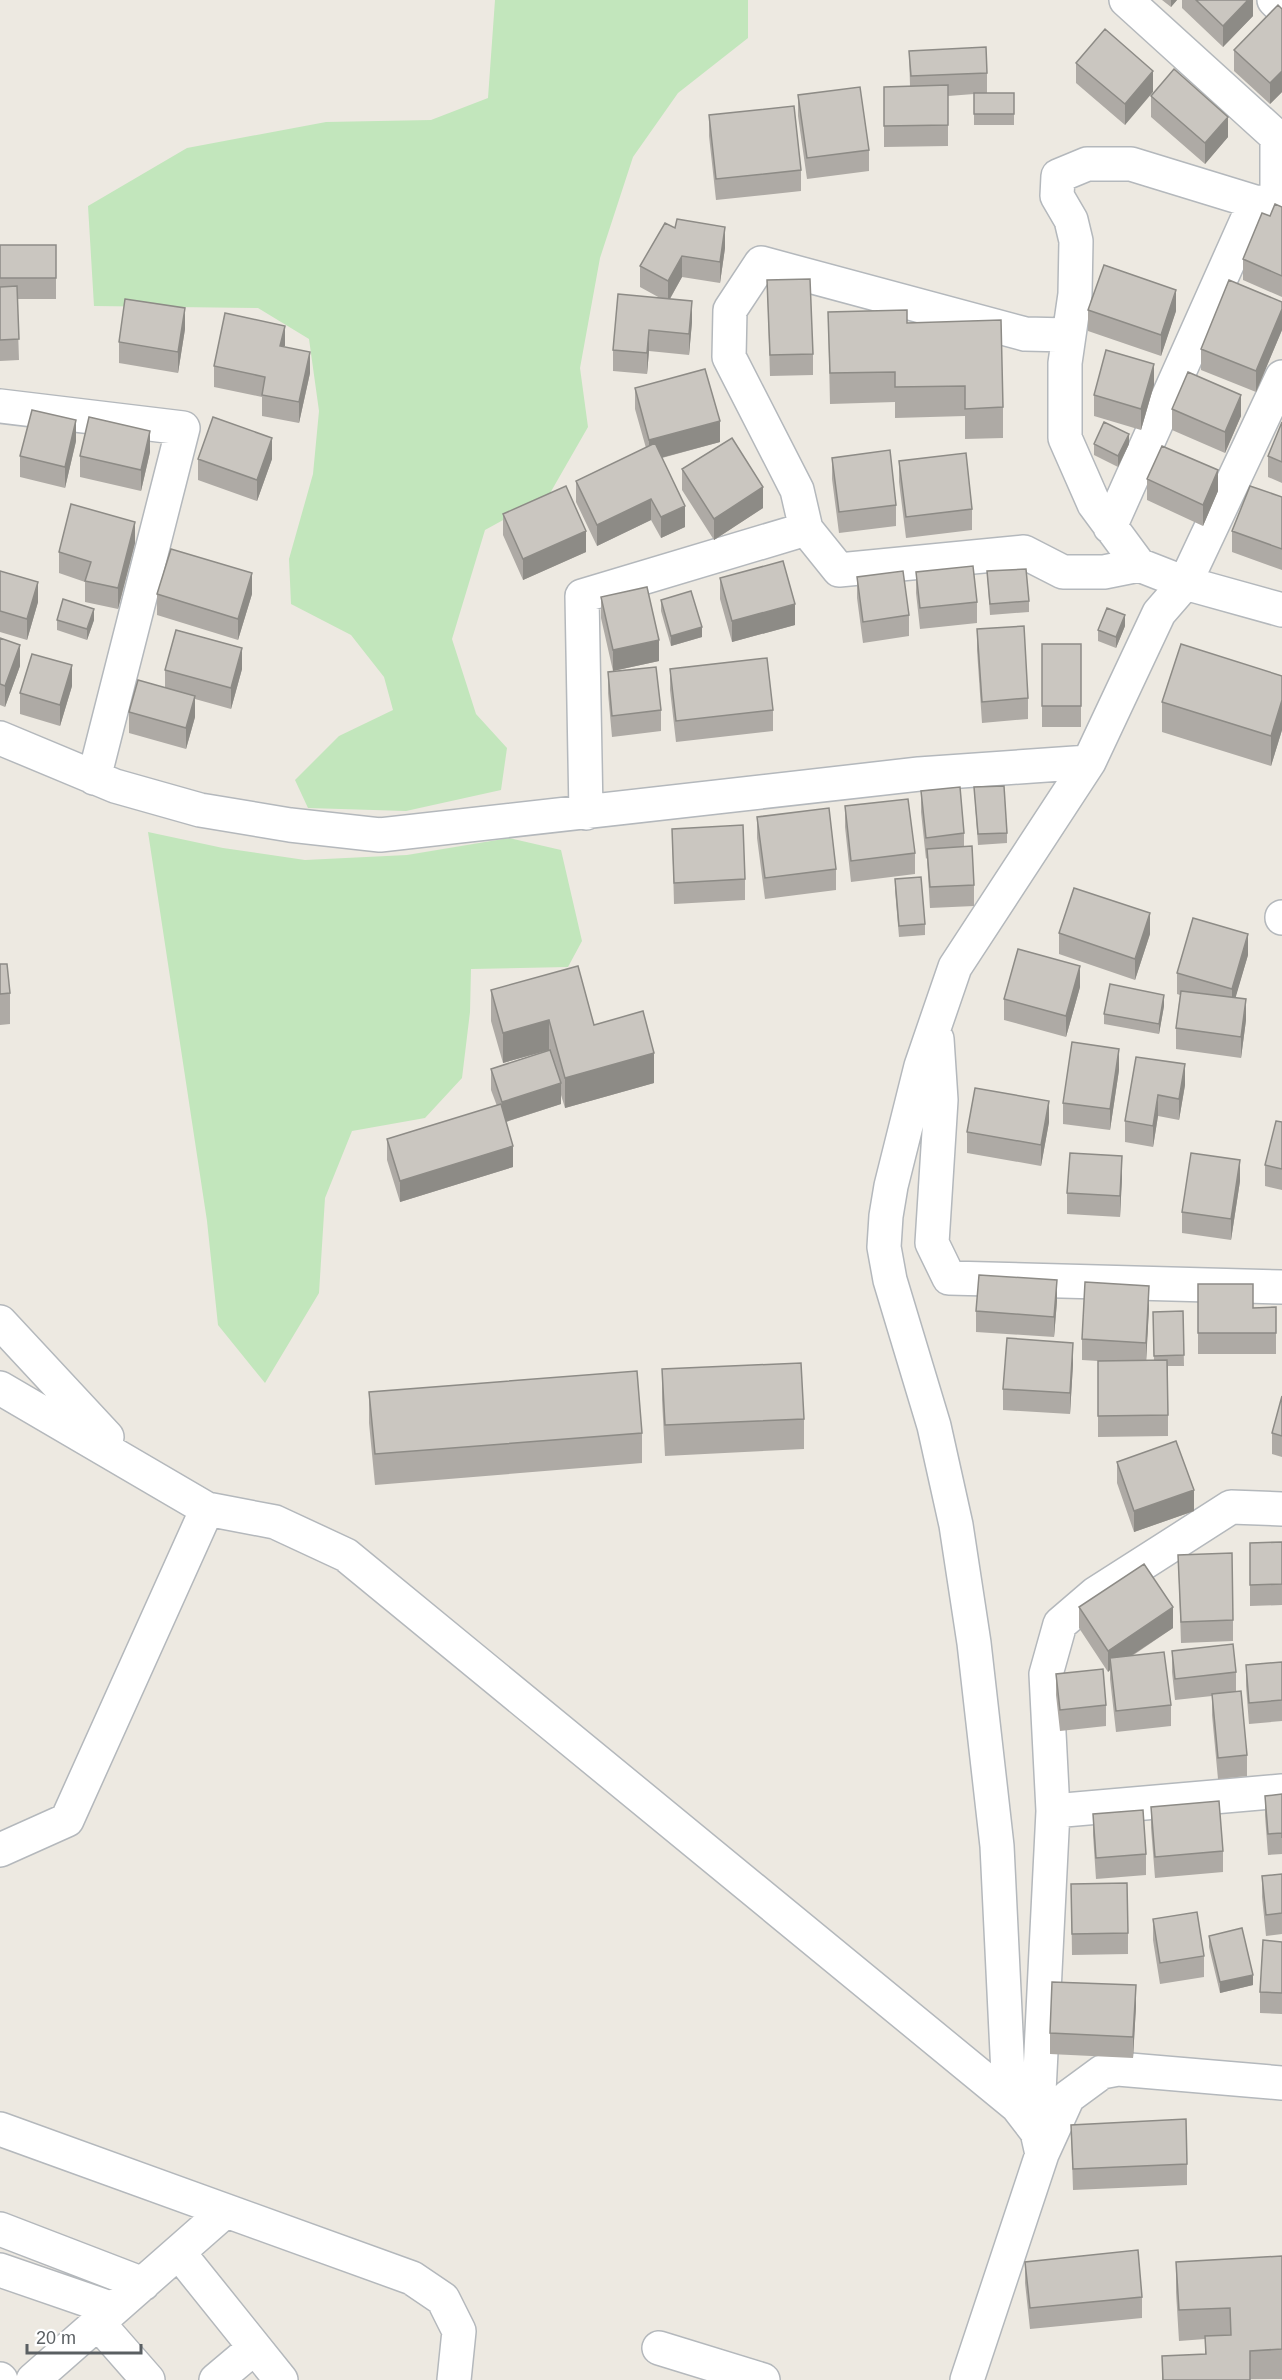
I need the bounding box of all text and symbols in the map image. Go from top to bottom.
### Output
scale bar [27,2317,141,2355]
text: 20 m [36,2328,76,2348]

